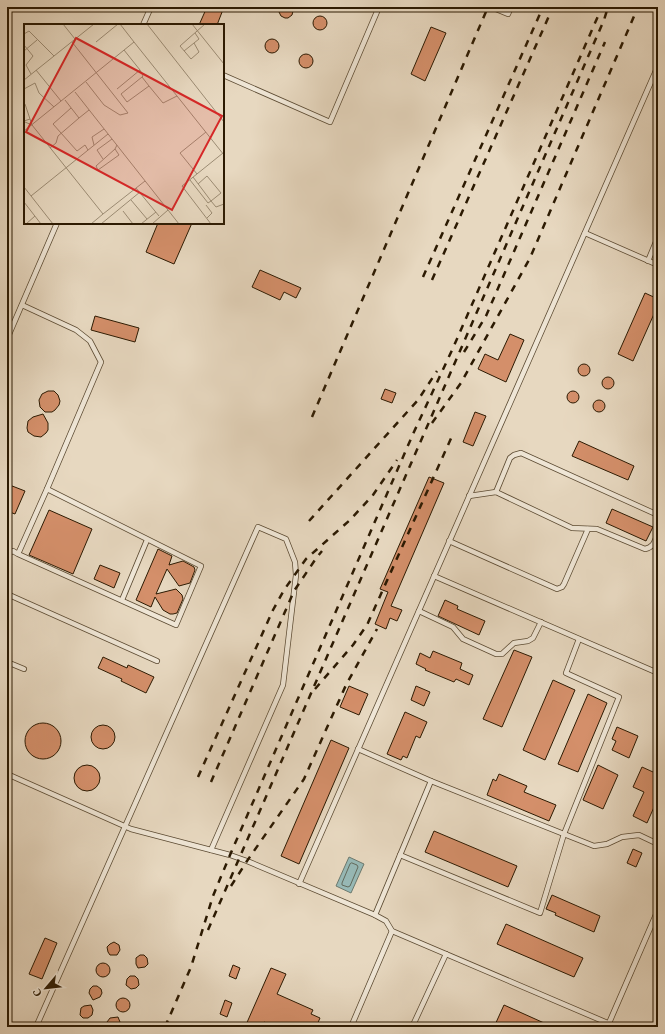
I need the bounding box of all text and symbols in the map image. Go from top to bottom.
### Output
inset map [24,24,224,224]
north arrow [26,968,66,1008]
text: С [30,985,47,999]

